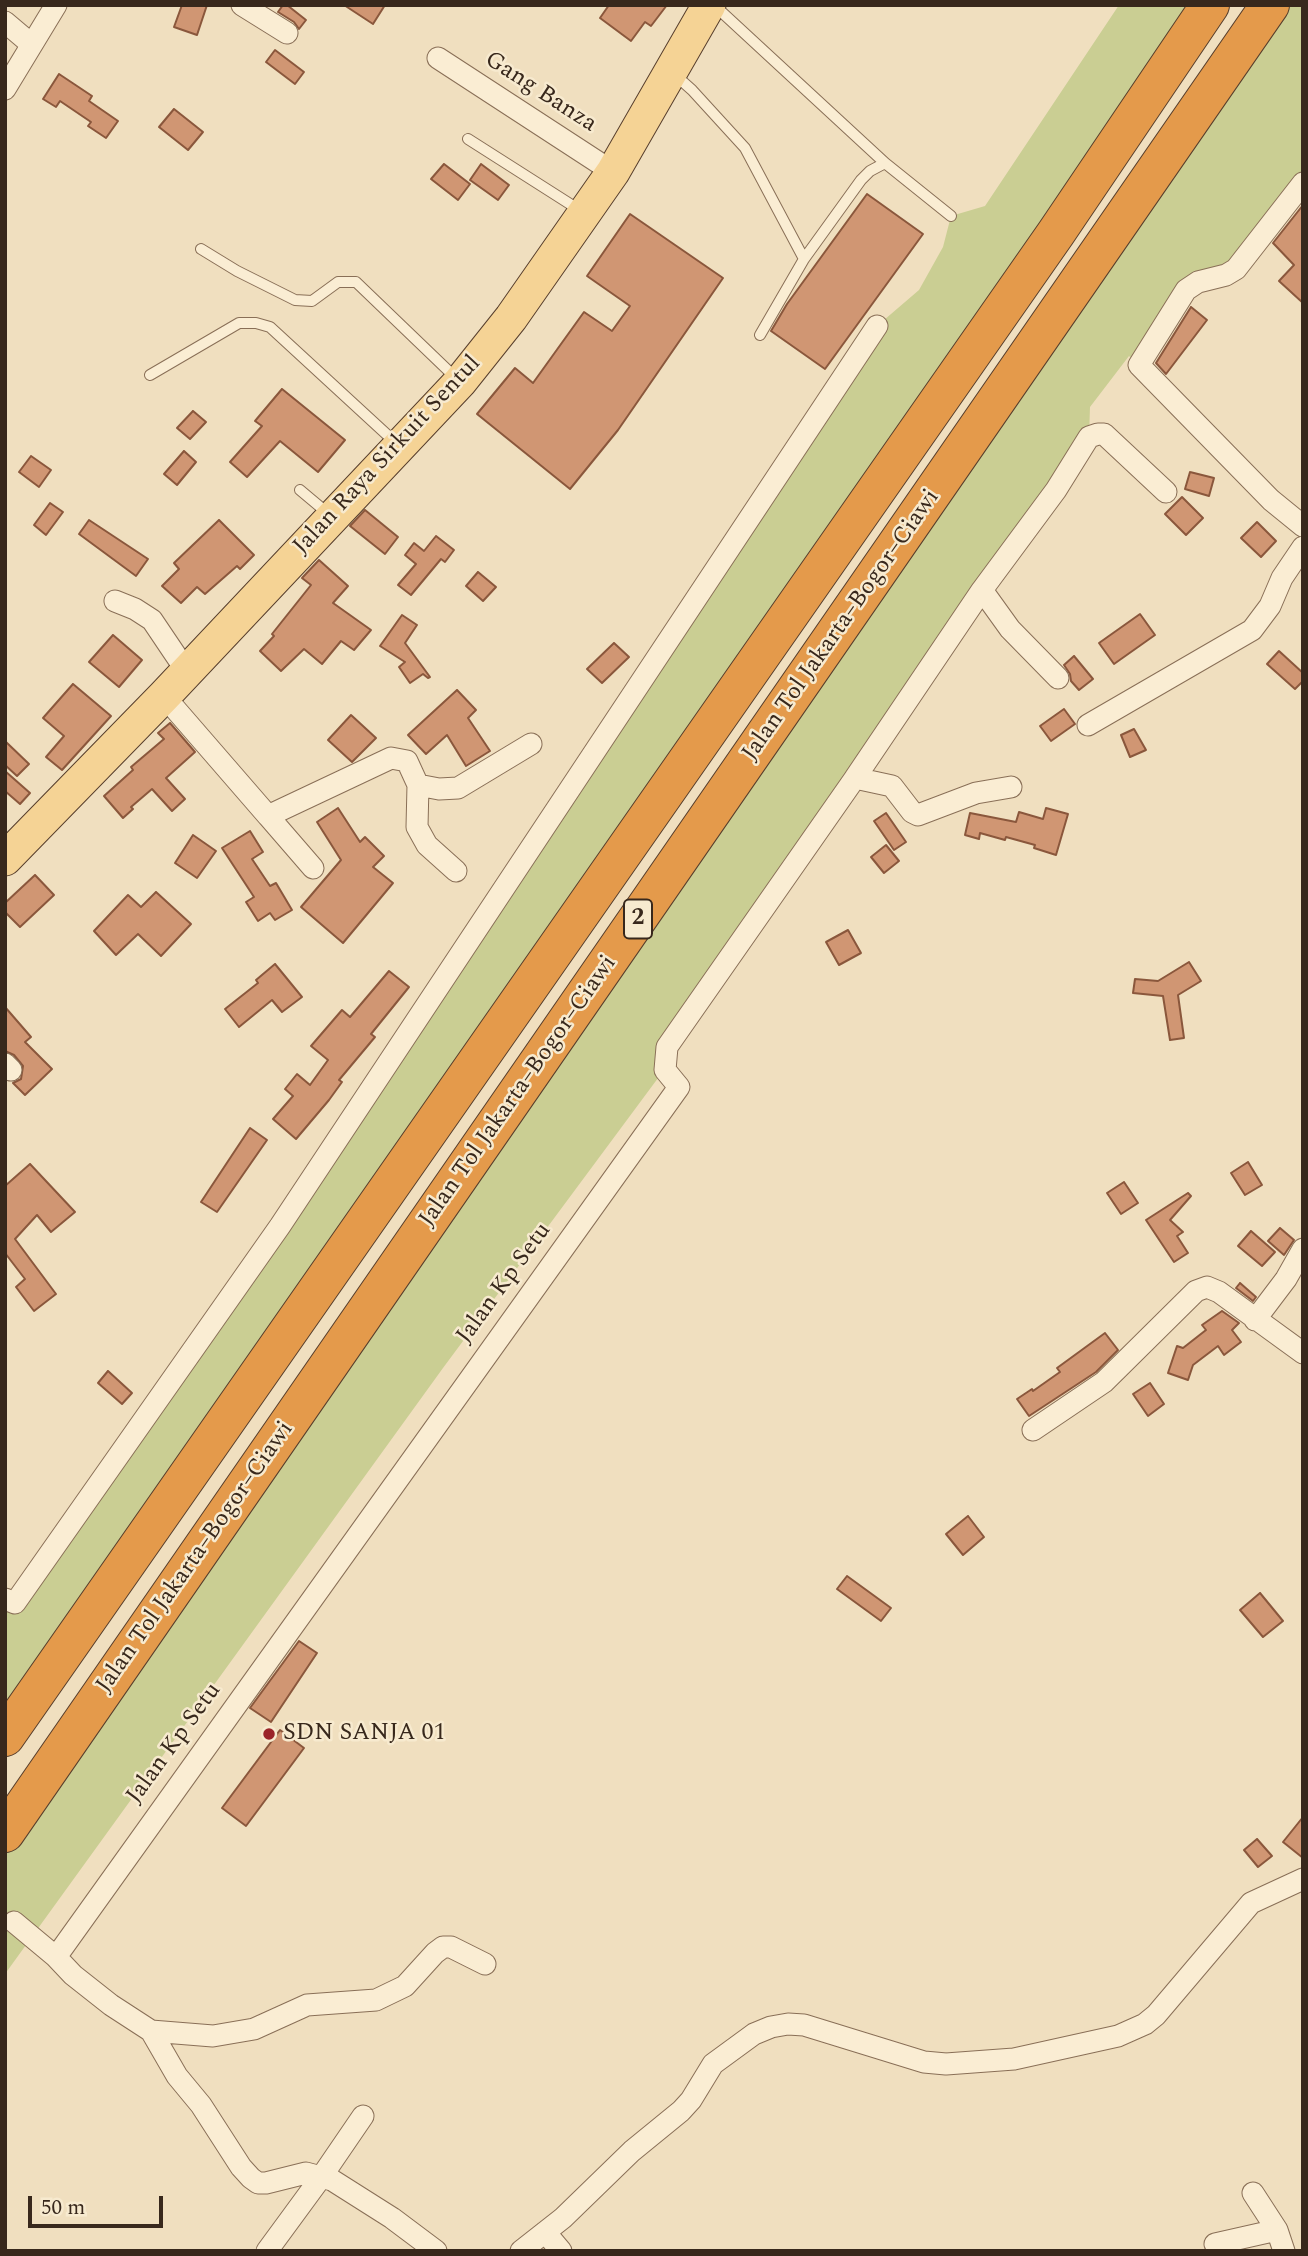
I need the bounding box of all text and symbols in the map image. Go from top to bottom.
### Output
street label: Gang Banza [479,46,601,140]
street label: Jalan Raya Sirkuit Sentul [288,350,488,562]
street label: Jalan Tol Jakarta–Bogor–Ciawi [737,485,947,767]
road number: 2 [624,900,652,938]
street label: Jalan Tol Jakarta–Bogor–Ciawi [414,951,624,1233]
street label: Jalan Kp Setu [451,1218,559,1350]
street label: Jalan Tol Jakarta–Bogor–Ciawi [91,1417,301,1699]
street label: Jalan Kp Setu [121,1678,229,1810]
place label: SDN SANJA 01 [283,1720,446,1748]
marker: SDN SANJA 01 [261,1726,277,1742]
scale bar [32,2182,166,2226]
text: 50 m [41,2192,85,2224]

